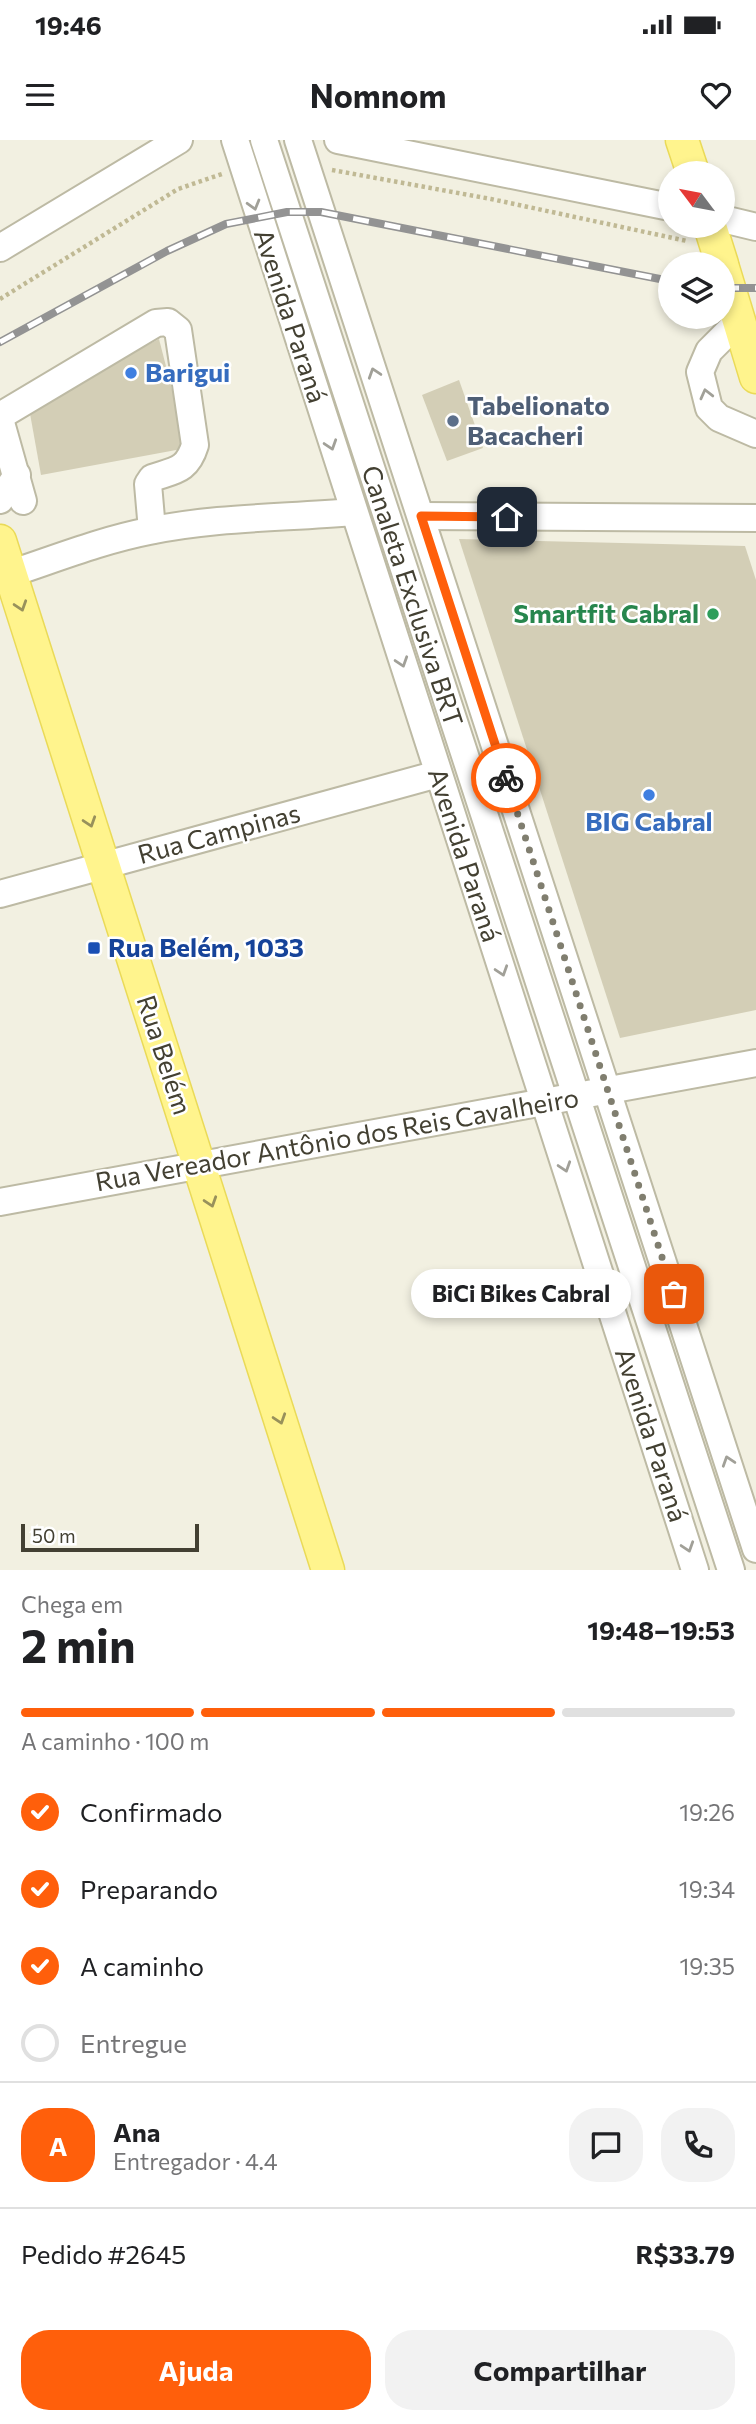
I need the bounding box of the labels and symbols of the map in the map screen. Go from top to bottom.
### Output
north arrow [658,161,735,238]
one-way arrow [246,199,261,211]
street label: Avenida Paraná [249,225,334,406]
place label: Barigui [145,356,230,387]
marker: Barigui [123,365,139,381]
one-way arrow [368,368,382,380]
one-way arrow [700,388,714,400]
place label: Tabelionato Bacacheri [467,389,610,450]
marker: Tabelionato Bacacheri [445,413,461,429]
one-way arrow [323,439,337,451]
street label: Canaleta Exclusiva BRT [357,461,470,730]
pin [477,487,537,547]
place label: Smartfit Cabral [513,597,699,628]
one-way arrow [12,599,27,611]
marker: Smartfit Cabral [705,606,721,622]
one-way arrow [393,655,408,667]
courier [471,743,541,813]
street label: Avenida Paraná [423,764,508,945]
marker: BIG Cabral [641,787,657,803]
street label: Rua Campinas [134,796,303,869]
place label: BIG Cabral [585,805,713,836]
one-way arrow [81,816,96,828]
place label: Rua Belém, 1033 [108,931,304,962]
marker: Rua Belém, 1033 [86,940,102,956]
one-way arrow [493,965,508,977]
street label: Rua Belém [132,991,199,1118]
street label: Rua Vereador Antônio dos Reis Cavalheiro [93,1081,581,1196]
one-way arrow [556,1161,571,1173]
one-way arrow [203,1196,217,1208]
pin [644,1264,704,1324]
callout: BiCi Bikes Cabral [412,1270,632,1318]
street label: Avenida Paraná [610,1344,695,1525]
one-way arrow [272,1413,287,1425]
one-way arrow [721,1455,736,1467]
scale bar [21,1521,200,1553]
one-way arrow [679,1540,694,1552]

